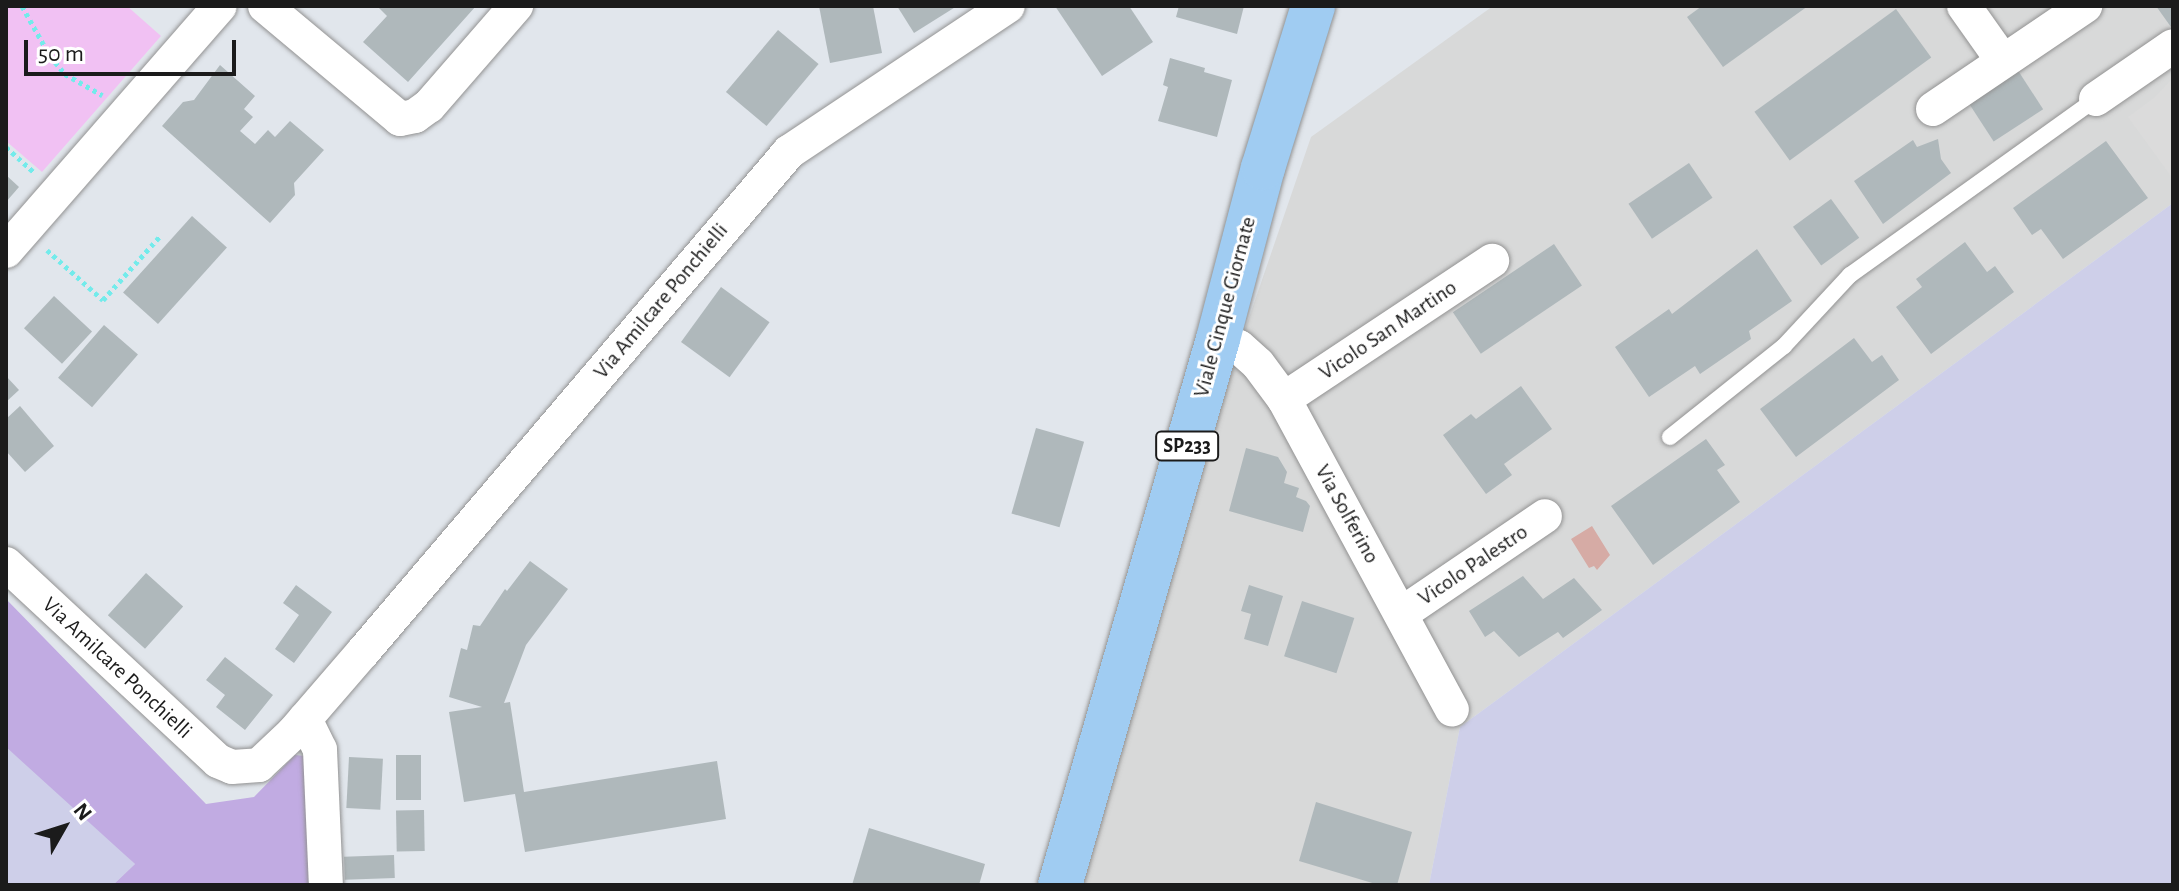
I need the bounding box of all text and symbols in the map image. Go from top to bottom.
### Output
scale bar [28,24,240,74]
text: 50 m [38,42,84,66]
street label: Viale Cinque Giornate [1188,214,1262,400]
street label: Via Amilcare Ponchielli [588,218,734,384]
street label: Vicolo San Martino [1314,274,1462,386]
road number: SP233 [1155,430,1219,462]
street label: Via Solferino [1309,460,1385,568]
street label: Vicolo Palestro [1413,519,1533,611]
street label: Via Amilcare Ponchielli [37,592,197,744]
north arrow [24,787,104,867]
text: N [69,799,96,825]

